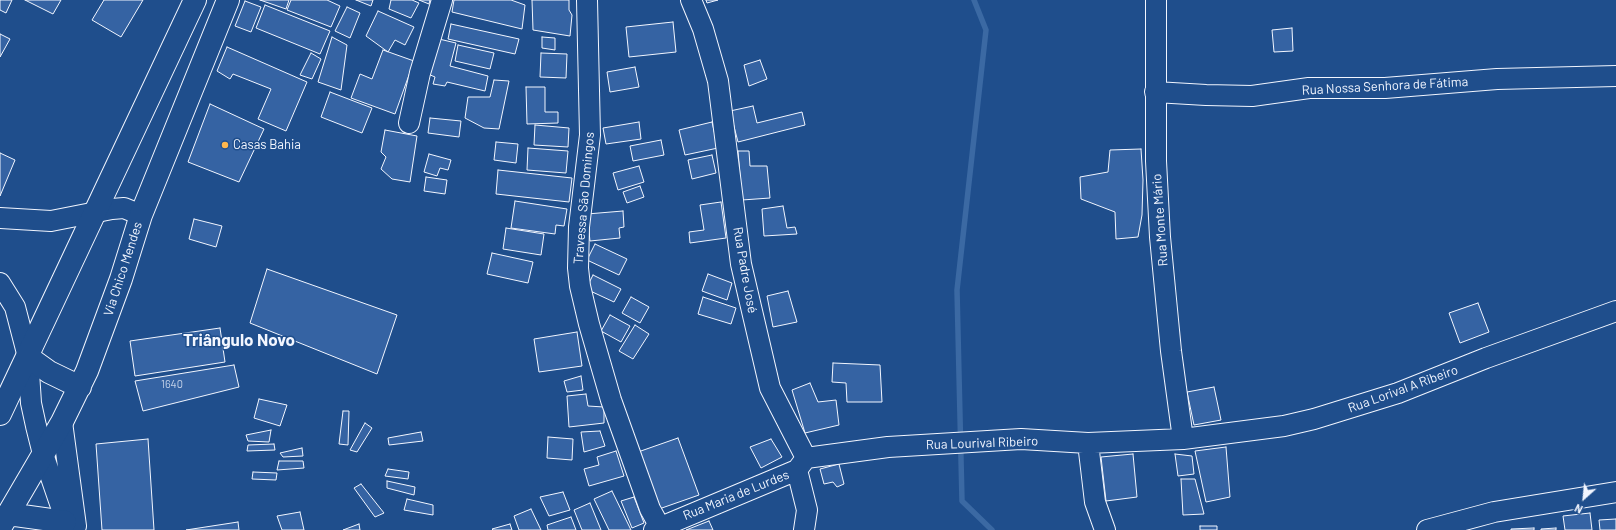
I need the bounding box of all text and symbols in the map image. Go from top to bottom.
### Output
street label: Rua Nossa Senhora de Fátima [1301,74,1469,98]
street label: Travessa São Domingos [570,131,598,265]
place label: Casas Bahia [233,137,301,153]
marker: Casas Bahia [220,140,230,150]
street label: Rua Monte Mário [1149,173,1171,267]
street label: Via Chico Mendes [100,220,146,318]
street label: Rua Padre José [730,226,760,314]
district label: Triângulo Novo [183,330,295,350]
street label: Rua Lorival A Ribeiro [1346,362,1460,416]
house number: 1640 [161,377,183,391]
street label: Rua Lourival Ribeiro [926,433,1038,453]
street label: Rua Maria de Lurdes [681,467,791,523]
north arrow [1564,478,1604,518]
text: N [1572,502,1585,517]

